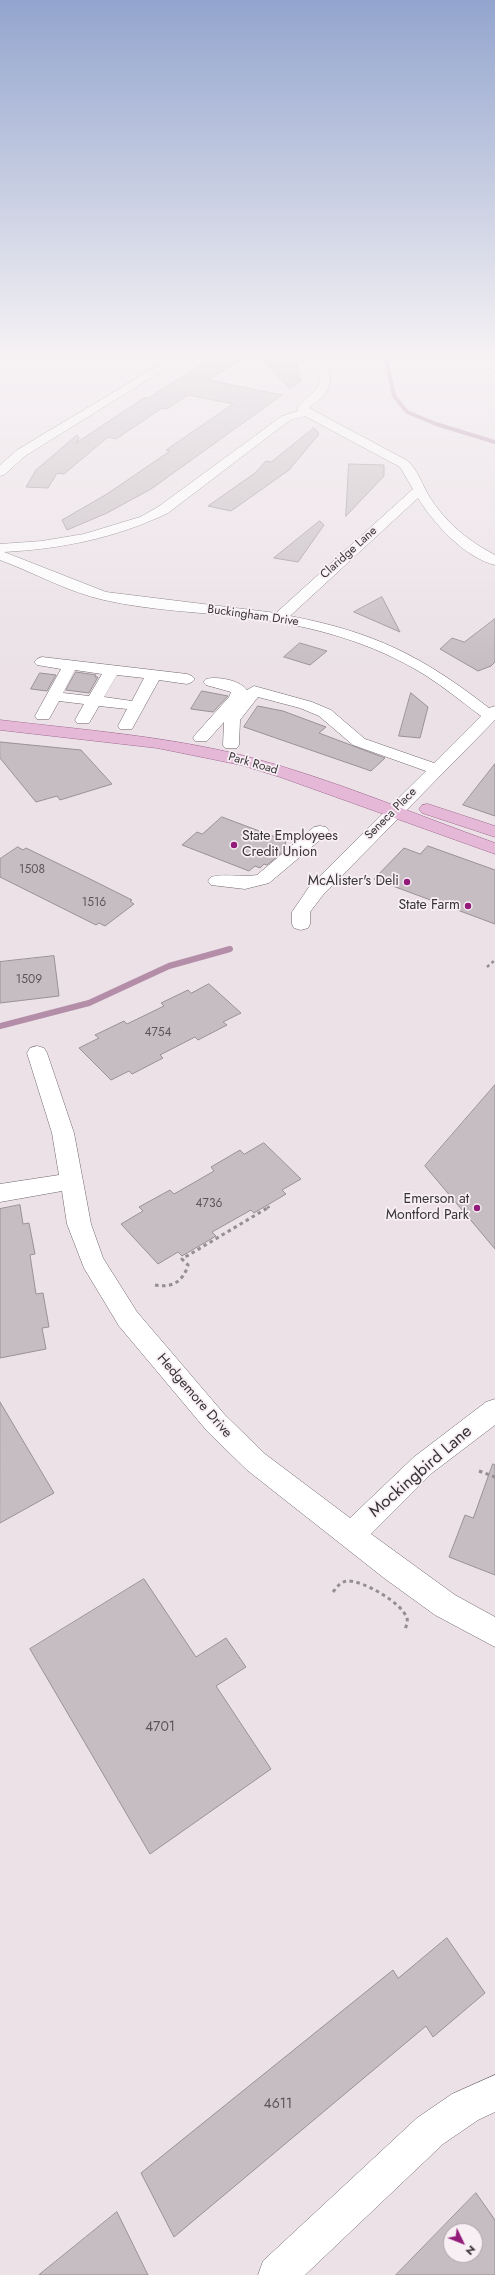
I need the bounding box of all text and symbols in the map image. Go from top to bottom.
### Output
street label: Claridge Lane [318,524,380,582]
street label: Buckingham Drive [206,602,300,630]
street label: Park Road [227,750,279,778]
street label: Seneca Place [362,785,420,843]
place label: State Employees Credit Union [242,829,338,862]
marker: State Employees Credit Union [229,840,239,850]
house number: 1508 [19,863,45,877]
place label: McAlister's Deli [308,874,399,890]
marker: McAlister's Deli [402,877,412,887]
house number: 1516 [82,896,106,910]
place label: State Farm [398,898,460,914]
marker: State Farm [463,901,473,911]
house number: 1509 [16,973,42,987]
house number: 4754 [144,1026,172,1040]
place label: Emerson at Montford Park [386,1192,469,1224]
house number: 4736 [196,1197,222,1211]
marker: Emerson at Montford Park [472,1203,482,1213]
street label: Hedgemore Drive [153,1350,235,1442]
street label: Mockingbird Lane [365,1422,477,1522]
house number: 4701 [145,1720,175,1736]
house number: 4611 [264,2097,292,2113]
north arrow [443,2223,483,2263]
text: N [462,2242,480,2259]

